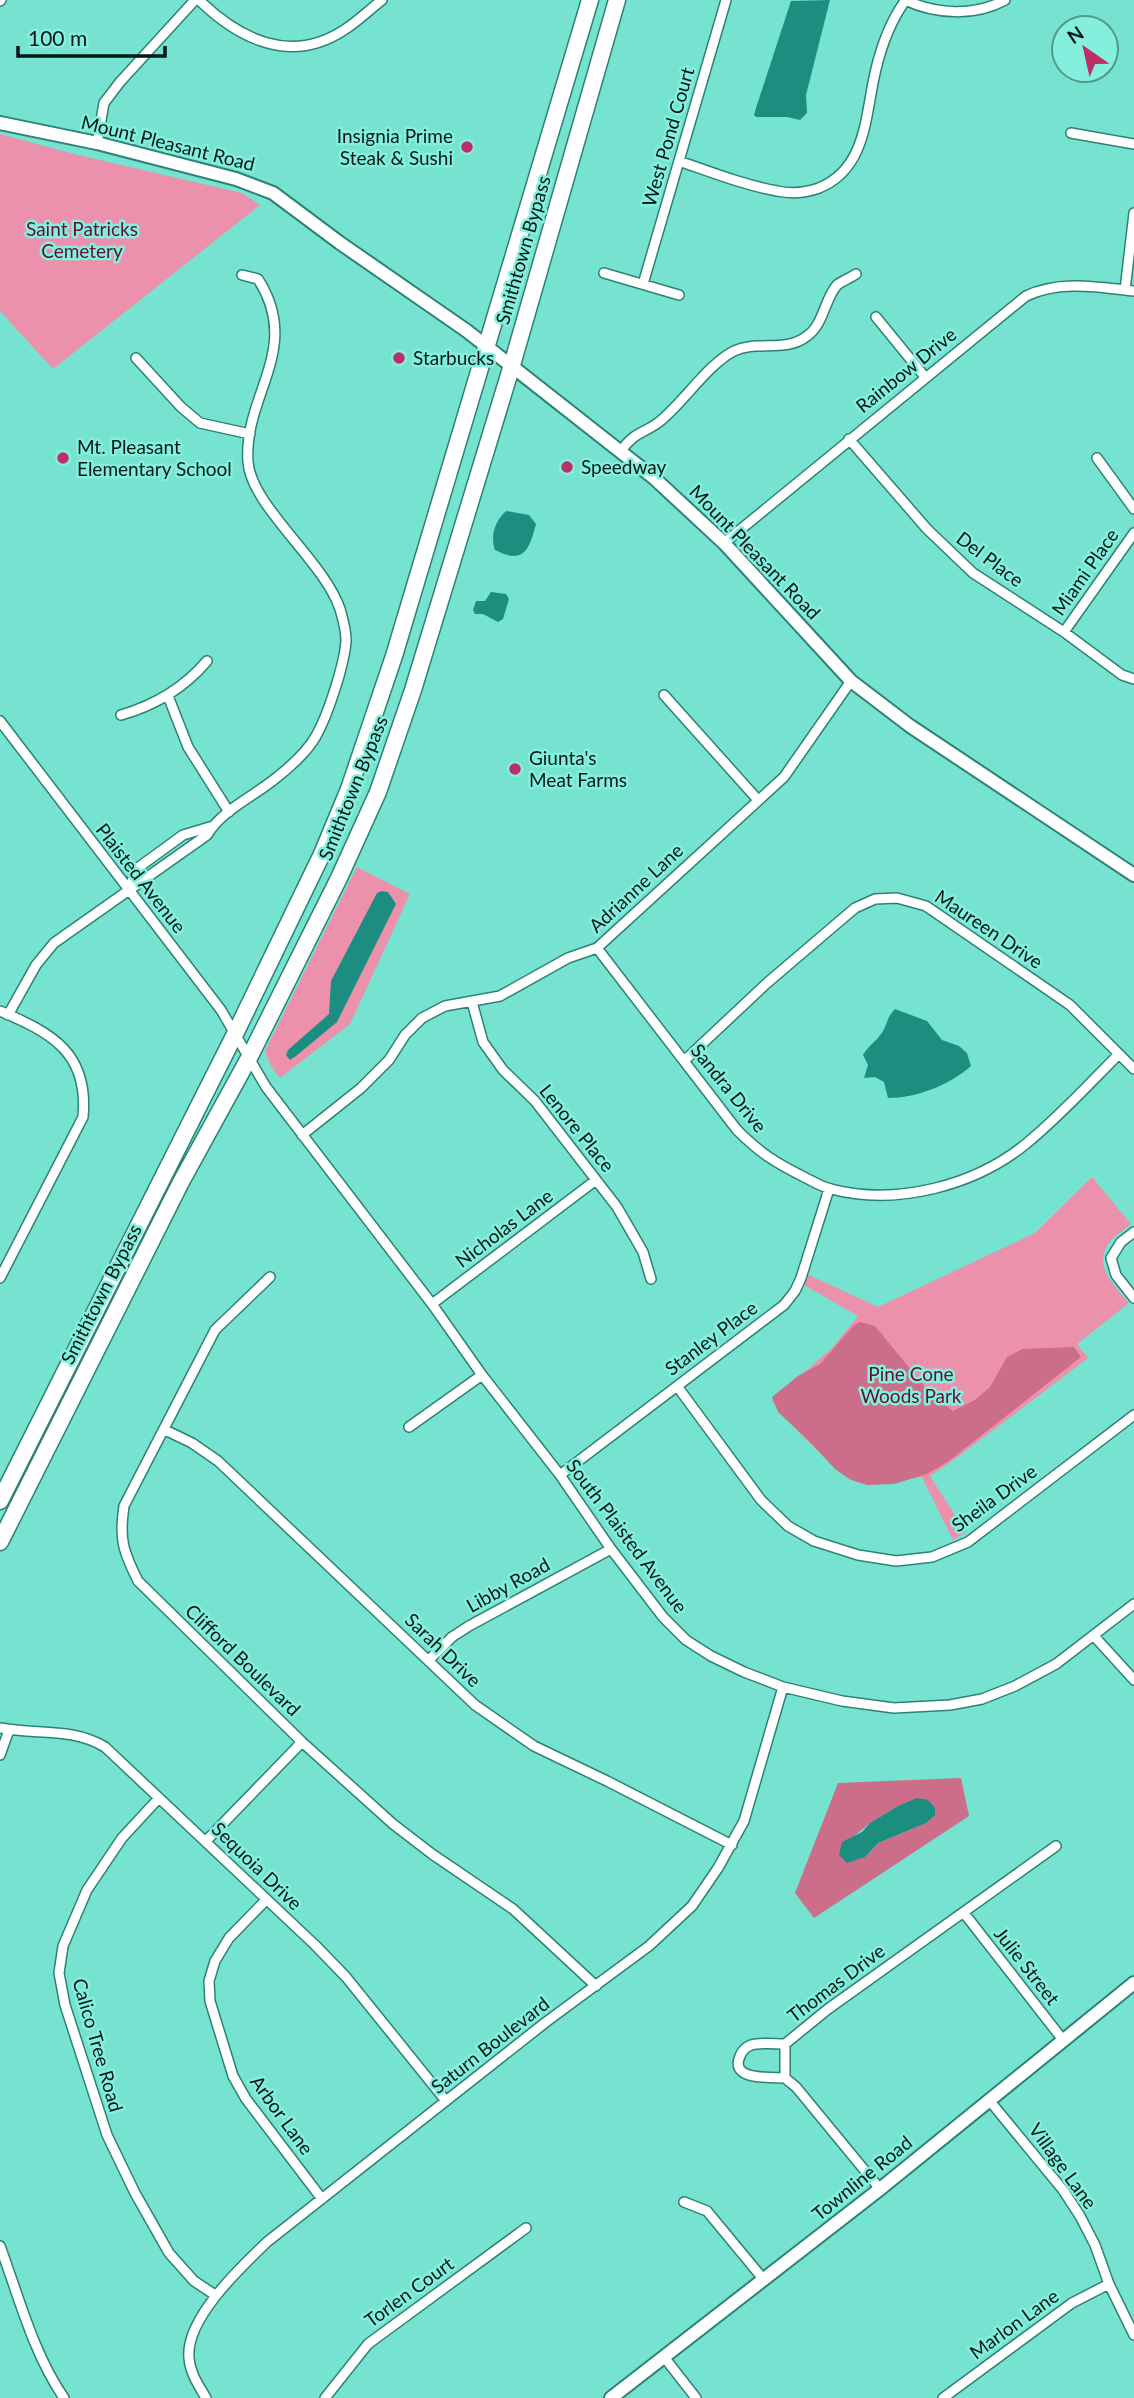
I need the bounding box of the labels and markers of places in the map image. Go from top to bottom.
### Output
place label: Insignia Prime Steak & Sushi [337,124,453,169]
marker: Insignia Prime Steak & Sushi [459,139,475,155]
place label: Starbucks [413,346,494,369]
marker: Starbucks [391,350,407,366]
place label: Mt. Pleasant Elementary School [77,435,232,480]
marker: Mt. Pleasant Elementary School [55,450,71,466]
place label: Speedway [581,455,666,478]
marker: Speedway [559,459,575,475]
place label: Giunta's Meat Farms [529,746,627,791]
marker: Giunta's Meat Farms [507,761,523,777]

